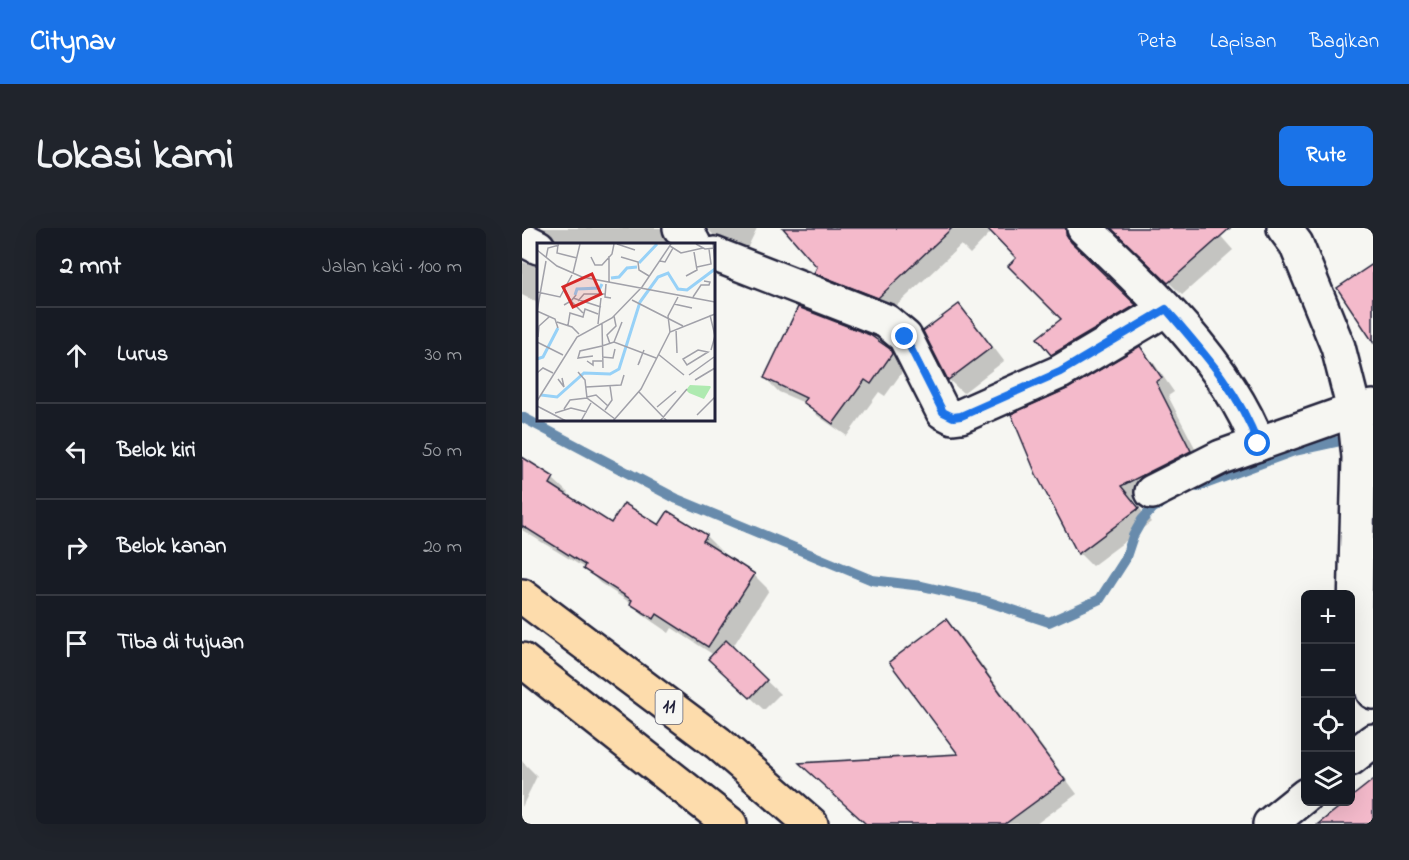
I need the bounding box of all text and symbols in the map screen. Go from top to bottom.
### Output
text: Citynav [30,22,115,63]
text: Peta [1138,27,1177,57]
text: Lapisan [1210,27,1276,57]
text: Bagikan [1309,27,1379,57]
text: Lokasi kami [36,126,234,187]
button: Rute [1279,126,1373,186]
inset map [537,243,716,422]
text: 2 mnt [60,248,121,286]
text: Jalan kaki · 100 m [322,253,462,282]
route end [891,323,917,349]
icon: ahead [60,339,93,372]
text: Lurus [117,339,168,371]
text: 30 m [425,341,462,370]
route start [1244,430,1270,456]
icon: left [60,435,93,468]
text: Belok kiri [117,435,196,467]
text: 50 m [421,437,462,466]
icon: right [60,531,93,564]
text: Belok kanan [117,531,226,563]
text: 20 m [423,533,462,562]
map controls [1301,590,1355,806]
button: + [1301,590,1355,644]
icon: arrive [60,627,93,660]
text: Tiba di tujuan [117,627,244,659]
button: − [1301,644,1355,698]
road number: 11 [656,690,682,724]
button: locate [1301,698,1355,752]
button: layers [1301,752,1355,806]

